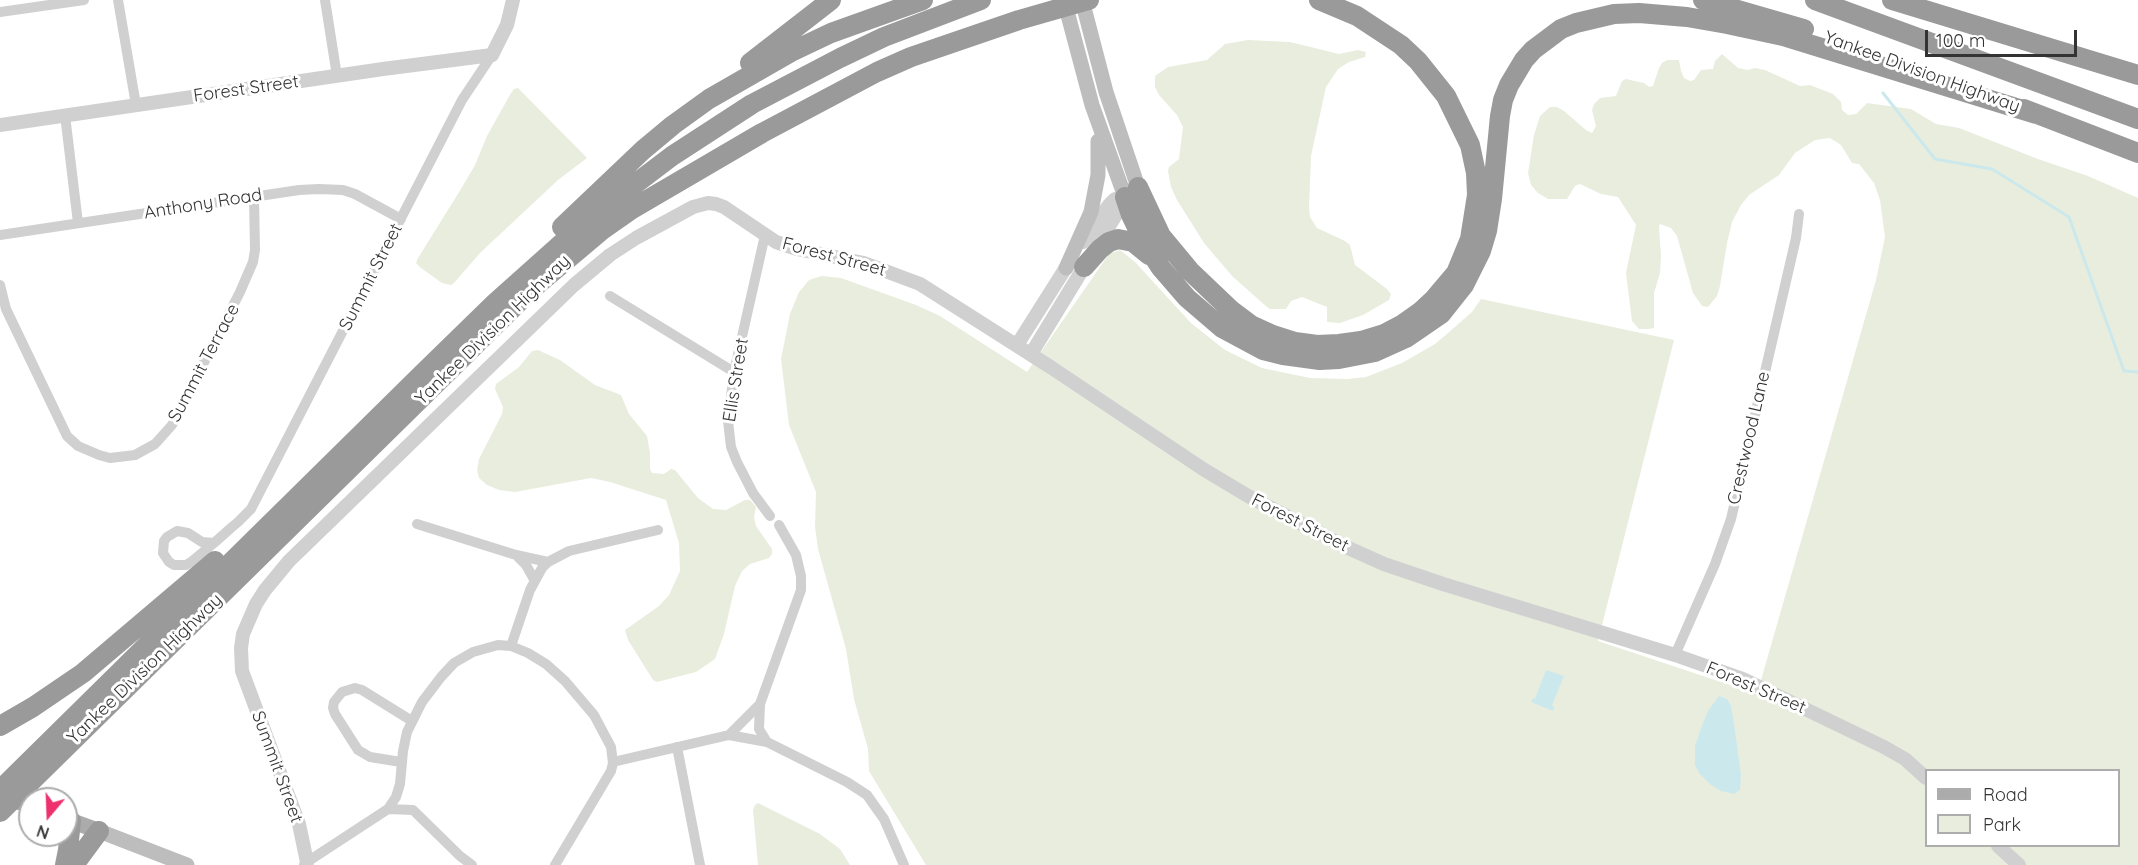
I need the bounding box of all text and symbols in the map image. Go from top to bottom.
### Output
scale bar [1928,18,2080,56]
street label: Yankee Division Highway [1821,26,2023,118]
text: 100 m [1936,29,1985,52]
street label: Forest Street [192,71,300,107]
street label: Anthony Road [142,184,264,224]
street label: Summit Street [335,220,407,334]
street label: Forest Street [780,233,888,281]
street label: Yankee Division Highway [411,250,575,410]
street label: Summit Terrace [164,300,244,426]
street label: Ellis Street [719,336,753,424]
street label: Crestwood Lane [1723,369,1775,507]
street label: Forest Street [1248,489,1352,557]
street label: Yankee Division Highway [63,589,227,749]
street label: Forest Street [1703,657,1809,719]
street label: Summit Street [247,708,307,826]
legend [1925,769,2120,847]
text: Road [1983,783,2028,806]
north arrow [18,787,78,847]
text: Park [1983,813,2021,836]
text: N [34,821,52,844]

